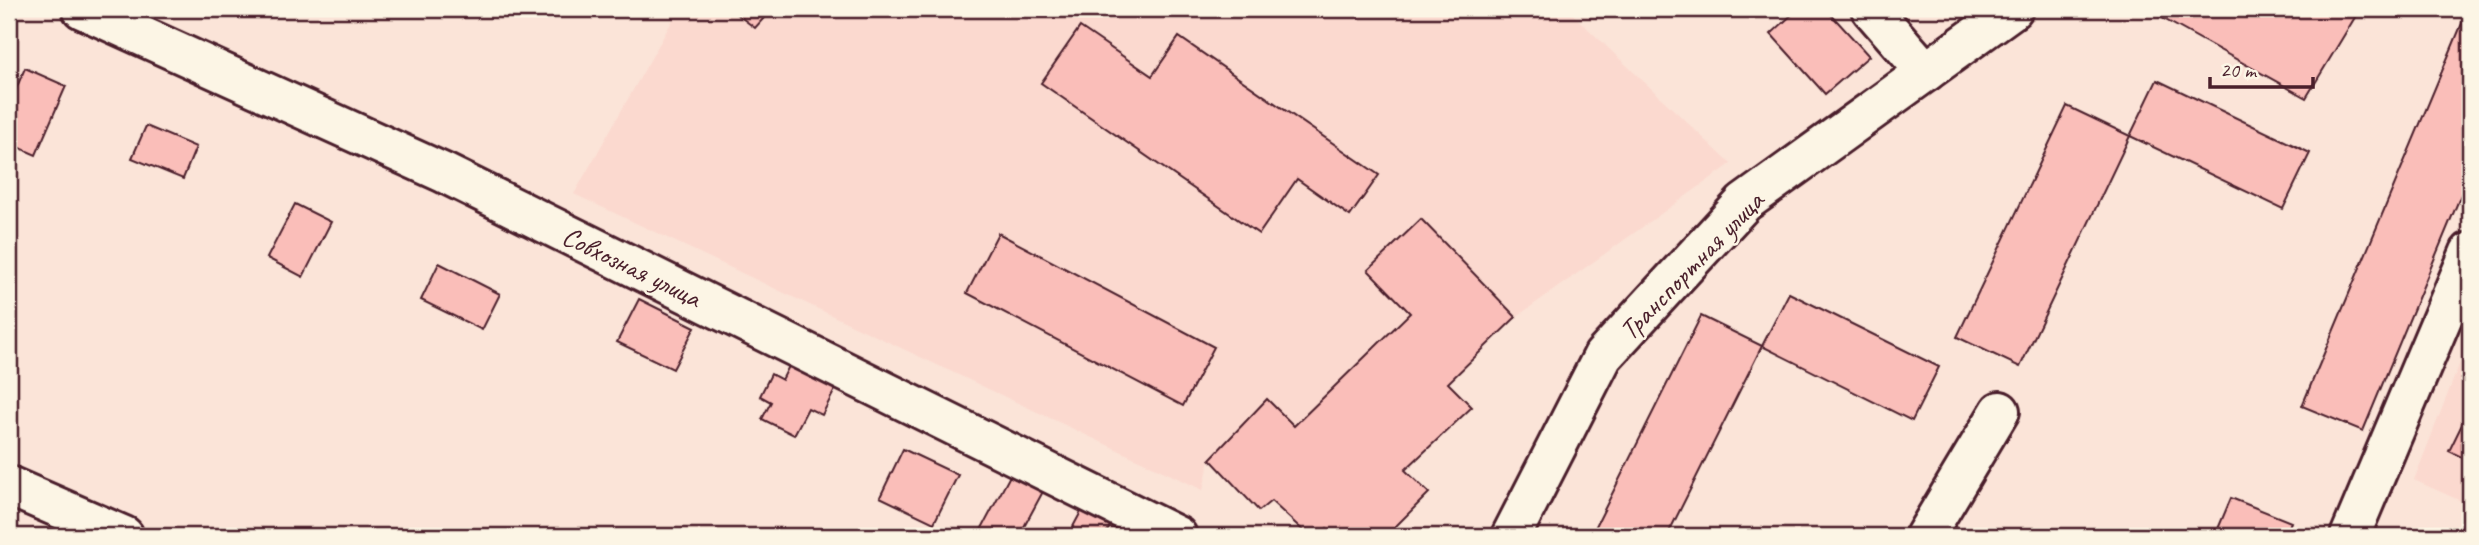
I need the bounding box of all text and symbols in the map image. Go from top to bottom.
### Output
scale bar [2210,46,2313,90]
text: 20 m [2220,57,2258,83]
street label: Транспортная улица [1612,182,1772,347]
street label: Совхозная улица [557,218,708,316]

